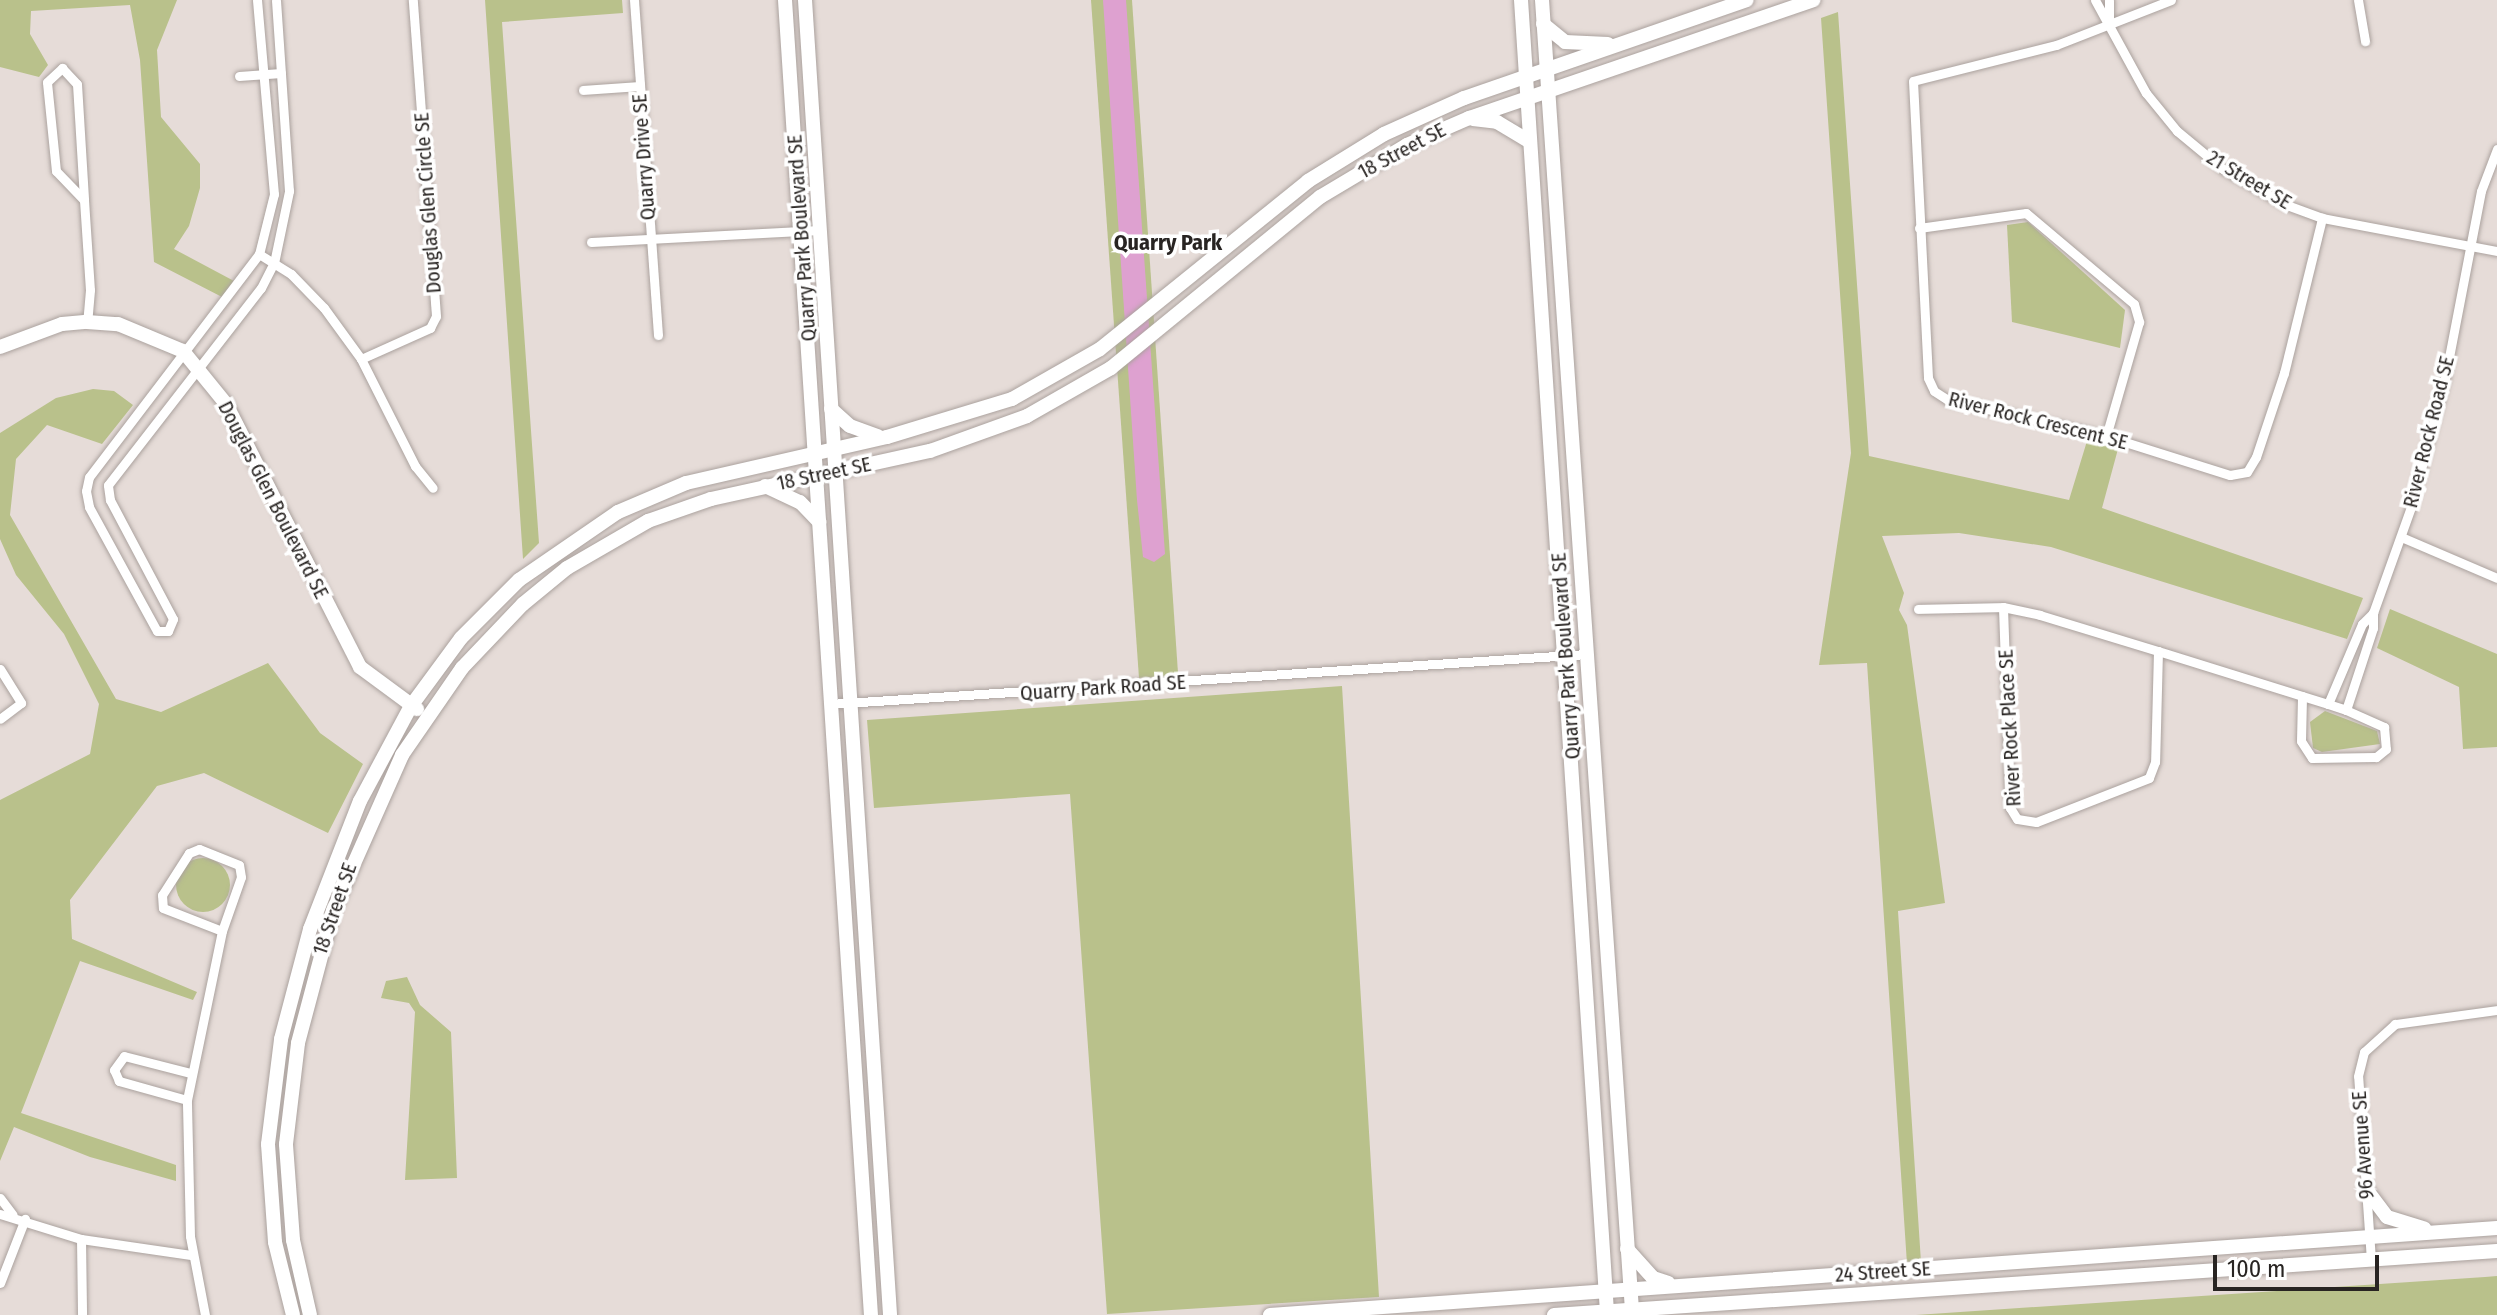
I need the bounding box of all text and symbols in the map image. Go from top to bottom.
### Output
street label: Quarry Drive SE [628,93,660,221]
street label: Douglas Glen Circle SE [410,112,446,294]
street label: 18 Street SE [1354,118,1450,184]
street label: Quarry Park Boulevard SE [783,134,821,342]
street label: 21 Street SE [2203,145,2295,215]
district label: Quarry Park [1114,230,1222,256]
street label: River Rock Road SE [2399,354,2459,510]
street label: River Rock Crescent SE [1946,387,2130,455]
street label: Douglas Glen Boulevard SE [213,397,333,603]
street label: 18 Street SE [775,452,873,496]
street label: Quarry Park Boulevard SE [1547,552,1585,760]
street label: River Rock Place SE [1994,649,2026,807]
street label: Quarry Park Road SE [1019,670,1187,706]
street label: 18 Street SE [308,860,362,958]
street label: 96 Avenue SE [2347,1090,2379,1200]
scale bar [2217,1239,2383,1289]
text: 100 m [2227,1255,2285,1283]
street label: 24 Street SE [1834,1257,1932,1287]

